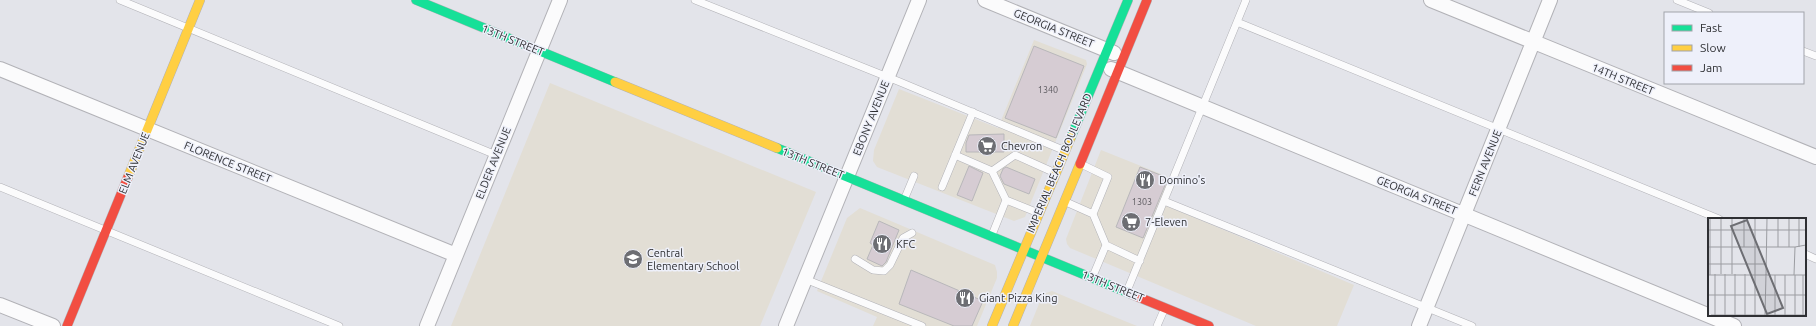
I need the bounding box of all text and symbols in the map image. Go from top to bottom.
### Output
street label: GEORGIA STREET [1012,6,1096,50]
legend [1664,12,1804,84]
text: Fast [1700,21,1722,34]
street label: 13TH STREET [480,22,546,58]
text: Slow [1700,41,1726,54]
street label: 14TH STREET [1590,61,1656,97]
text: Jam [1700,61,1722,74]
street label: EBONY AVENUE [851,79,891,157]
house number: 1340 [1038,85,1058,95]
street label: IMPERIAL BEACH BOULEVARD [1024,91,1094,235]
street label: ELDER AVENUE [473,125,513,201]
street label: FERN AVENUE [1466,128,1504,198]
street label: ELM AVENUE [116,131,152,195]
supermarket icon: Chevron [976,135,998,157]
street label: FLORENCE STREET [183,139,273,185]
place label: Chevron [1001,140,1042,152]
street label: 13TH STREET [780,145,846,181]
restaurant icon: Domino's [1134,169,1156,191]
street label: GEORGIA STREET [1375,173,1459,217]
place label: Domino's [1159,174,1206,186]
house number: 1303 [1132,197,1152,207]
supermarket icon: 7-Eleven [1120,211,1142,233]
place label: 7-Eleven [1145,216,1187,228]
inset map [1708,218,1806,316]
restaurant icon: KFC [871,233,893,255]
place label: KFC [896,238,915,250]
place label: Central Elementary School [647,247,739,272]
school or university icon: Central Elementary School [622,248,644,270]
street label: 13TH STREET [1080,268,1146,304]
restaurant icon: Giant Pizza King [954,287,976,309]
place label: Giant Pizza King [979,292,1057,304]

